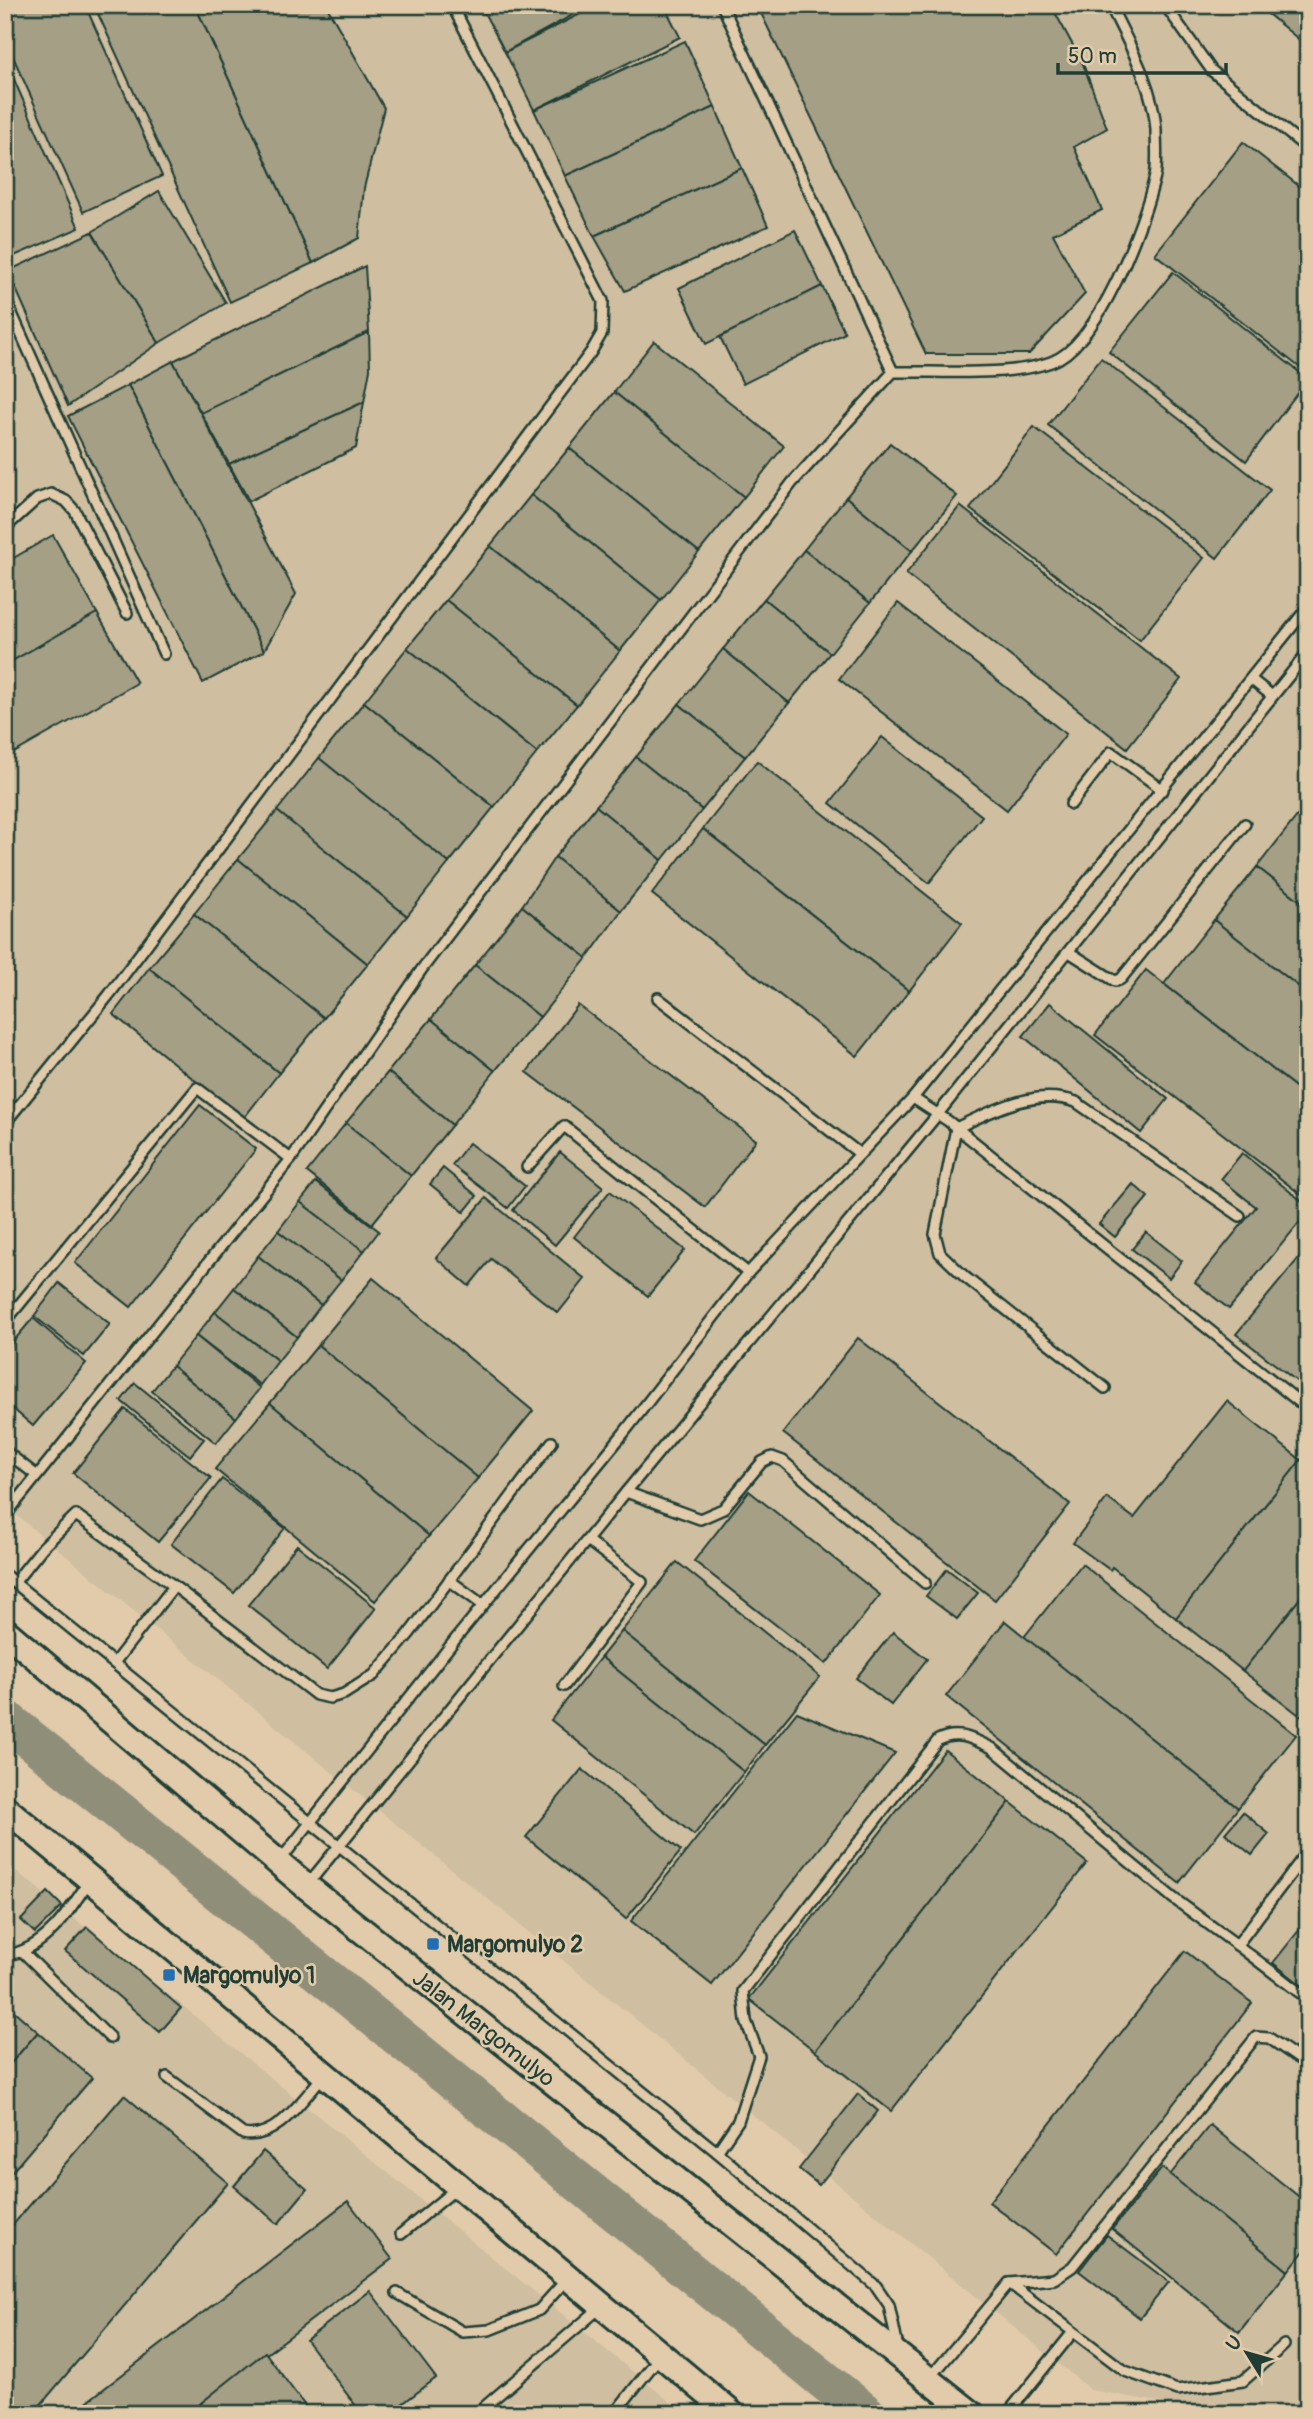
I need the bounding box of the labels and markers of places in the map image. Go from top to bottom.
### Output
place label: Margomulyo 2 [447,1930,583,1959]
marker: Margomulyo 2 [425,1936,441,1952]
place label: Margomulyo 1 [183,1961,315,1990]
marker: Margomulyo 1 [161,1967,177,1983]

